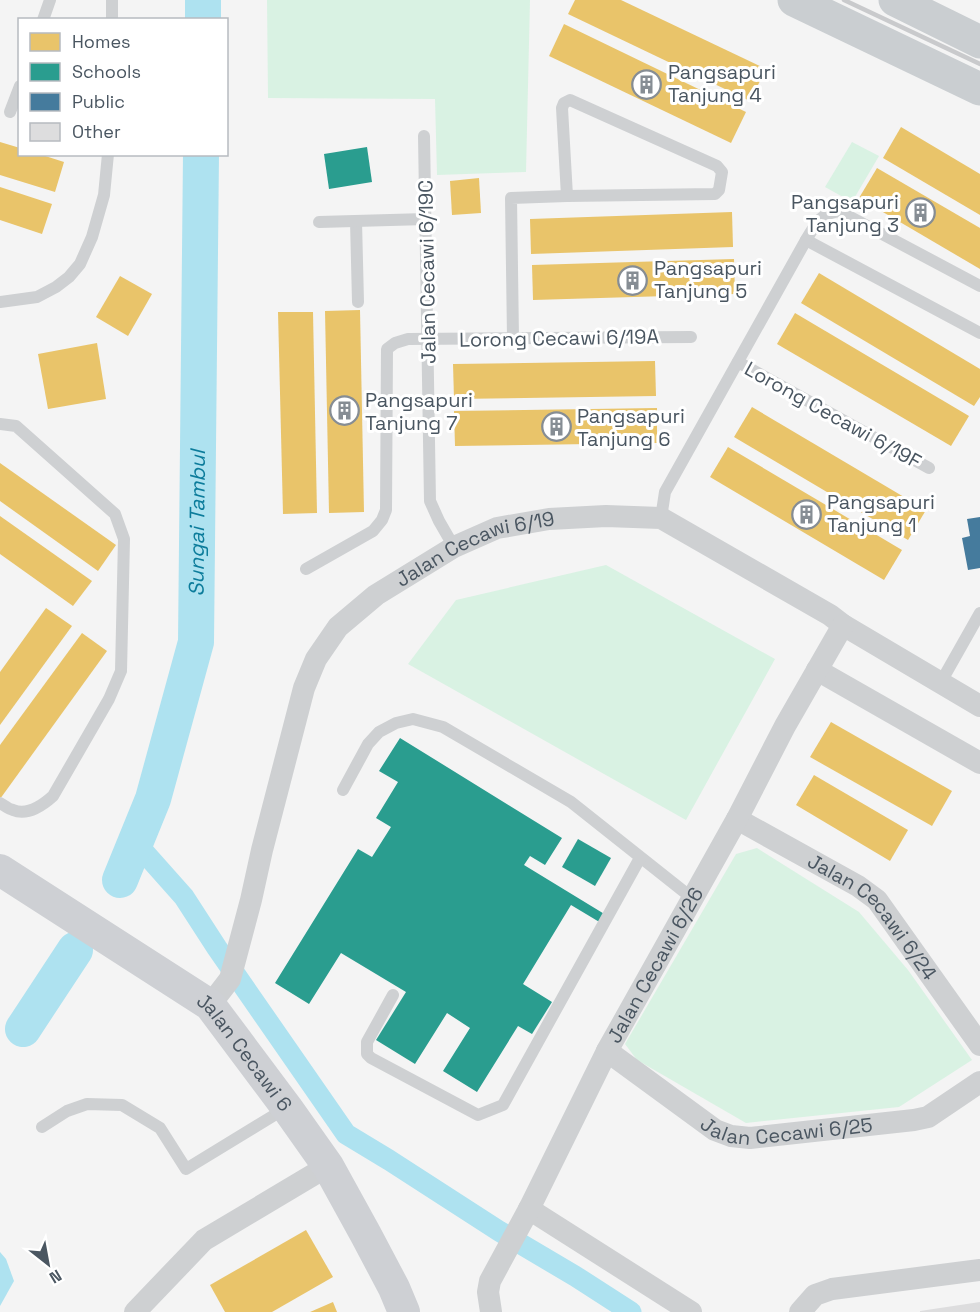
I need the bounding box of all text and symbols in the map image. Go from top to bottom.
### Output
legend [18,18,228,156]
text: Homes [72,30,131,53]
place label: Pangsapuri Tanjung 4 [668,59,776,108]
text: Schools [72,60,141,83]
building icon: Pangsapuri Tanjung 4 [631,68,663,100]
text: Public [72,90,125,113]
text: Other [72,120,121,143]
street label: Jalan Cecawi 6/19C [412,180,442,364]
place label: Pangsapuri Tanjung 3 [791,189,899,238]
building icon: Pangsapuri Tanjung 3 [904,197,936,229]
place label: Pangsapuri Tanjung 5 [654,255,762,304]
building icon: Pangsapuri Tanjung 5 [617,264,649,296]
street label: Lorong Cecawi 6/19A [459,323,660,353]
street label: Lorong Cecawi 6/19F [740,356,926,474]
place label: Pangsapuri Tanjung 7 [365,387,473,436]
building icon: Pangsapuri Tanjung 7 [328,395,360,427]
place label: Pangsapuri Tanjung 6 [577,403,685,452]
building icon: Pangsapuri Tanjung 6 [540,411,572,443]
water label: Sungai Tambul [182,447,211,597]
place label: Pangsapuri Tanjung 1 [827,489,935,538]
building icon: Pangsapuri Tanjung 1 [790,498,822,530]
street label: Jalan Cecawi 6/19 [391,505,556,593]
street label: Jalan Cecawi 6/24 [803,848,943,985]
street label: Jalan Cecawi 6/26 [601,883,709,1048]
street label: Jalan Cecawi 6 [192,987,298,1117]
street label: Jalan Cecawi 6/25 [695,1111,874,1151]
north arrow [18,1234,78,1294]
text: N [45,1265,65,1288]

